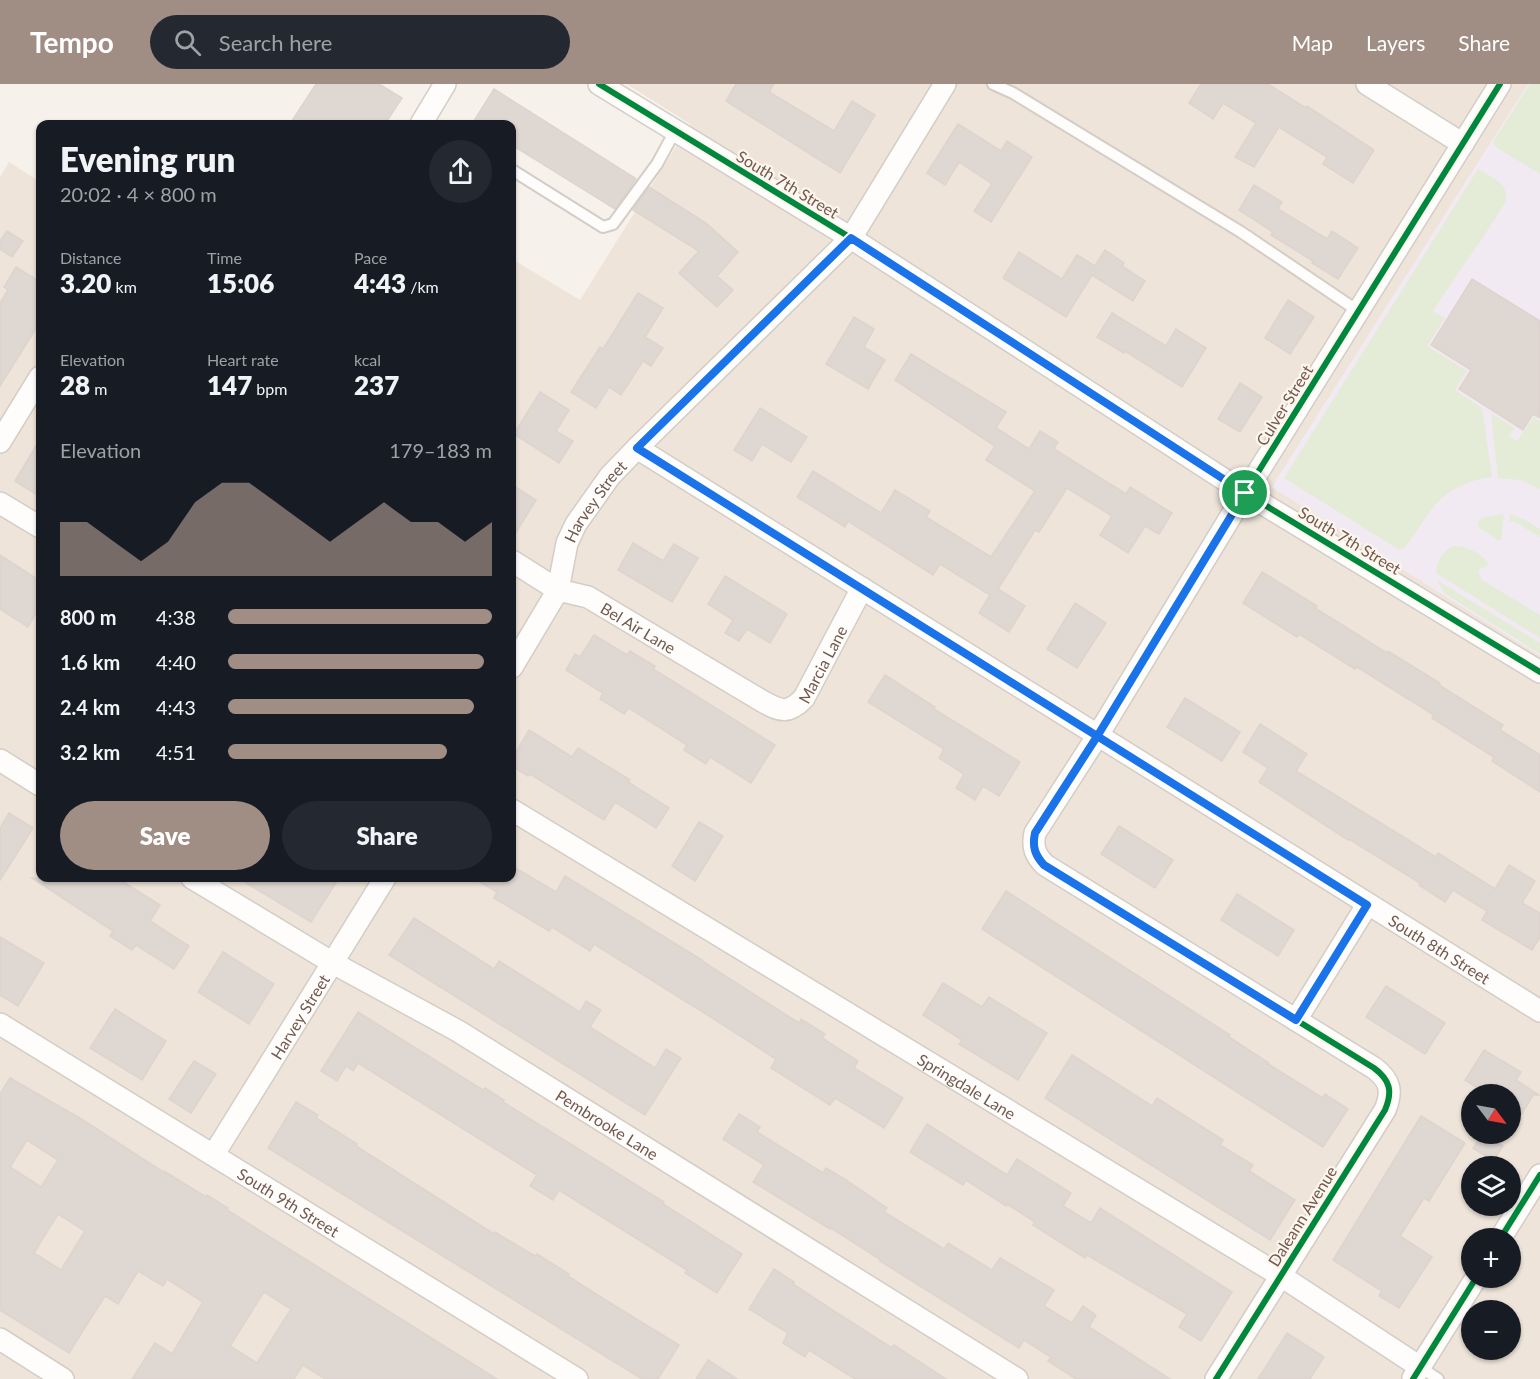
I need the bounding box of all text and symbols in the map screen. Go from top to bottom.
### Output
search box [150,15,570,69]
text: Tempo [30,25,114,59]
icon: search [171,26,204,59]
text: Search here [219,29,332,56]
text: Map [1292,30,1333,55]
text: Layers [1366,30,1425,55]
text: Share [1458,30,1510,55]
text: Evening run [60,139,235,179]
button: share [429,140,492,203]
street label: South 7th Street [734,146,843,222]
text: 20:02 · 4 × 800 m [60,182,217,206]
text: Distance [60,248,121,267]
text: Time [207,248,242,267]
text: Pace [354,248,387,267]
text: 3.20 [60,267,111,299]
text: 15:06 [207,267,274,299]
text: 4:43 [354,267,406,299]
text: km [111,277,137,296]
text: /km [406,277,439,296]
text: Elevation [60,350,125,369]
text: Heart rate [207,350,279,369]
text: kcal [354,350,381,369]
street label: Culver Street [1252,361,1316,449]
text: 28 [60,369,90,401]
text: 147 [207,369,252,401]
text: 237 [354,369,399,401]
text: m [90,379,107,398]
text: bpm [252,379,287,398]
text: Elevation [60,438,141,462]
text: 179–183 m [389,438,492,462]
street label: Harvey Street [559,456,630,545]
pin [1219,467,1270,518]
icon: arrive [1228,476,1261,509]
street label: South 7th Street [1296,502,1405,578]
street label: Bel Air Lane [598,598,679,657]
text: 800 m [60,605,116,629]
text: 4:38 [156,605,196,629]
street label: Marcia Lane [794,622,850,706]
text: 1.6 km [60,650,120,674]
text: 4:40 [156,650,196,674]
text: 2.4 km [60,695,120,719]
text: 4:43 [156,695,196,719]
text: 3.2 km [60,740,120,764]
text: 4:51 [156,740,196,764]
button: Save [60,801,270,870]
button: Share [282,801,492,870]
street label: South 8th Street [1386,910,1494,987]
street label: Harvey Street [266,970,333,1062]
street label: Springdale Lane [915,1049,1019,1123]
north arrow [1461,1084,1521,1144]
map controls [1461,1084,1521,1360]
street label: Pembrooke Lane [553,1085,662,1163]
button: layers [1461,1156,1521,1216]
street label: Daleann Avenue [1264,1162,1340,1270]
street label: South 9th Street [234,1163,343,1240]
button: + [1461,1228,1521,1288]
button: − [1461,1300,1521,1360]

